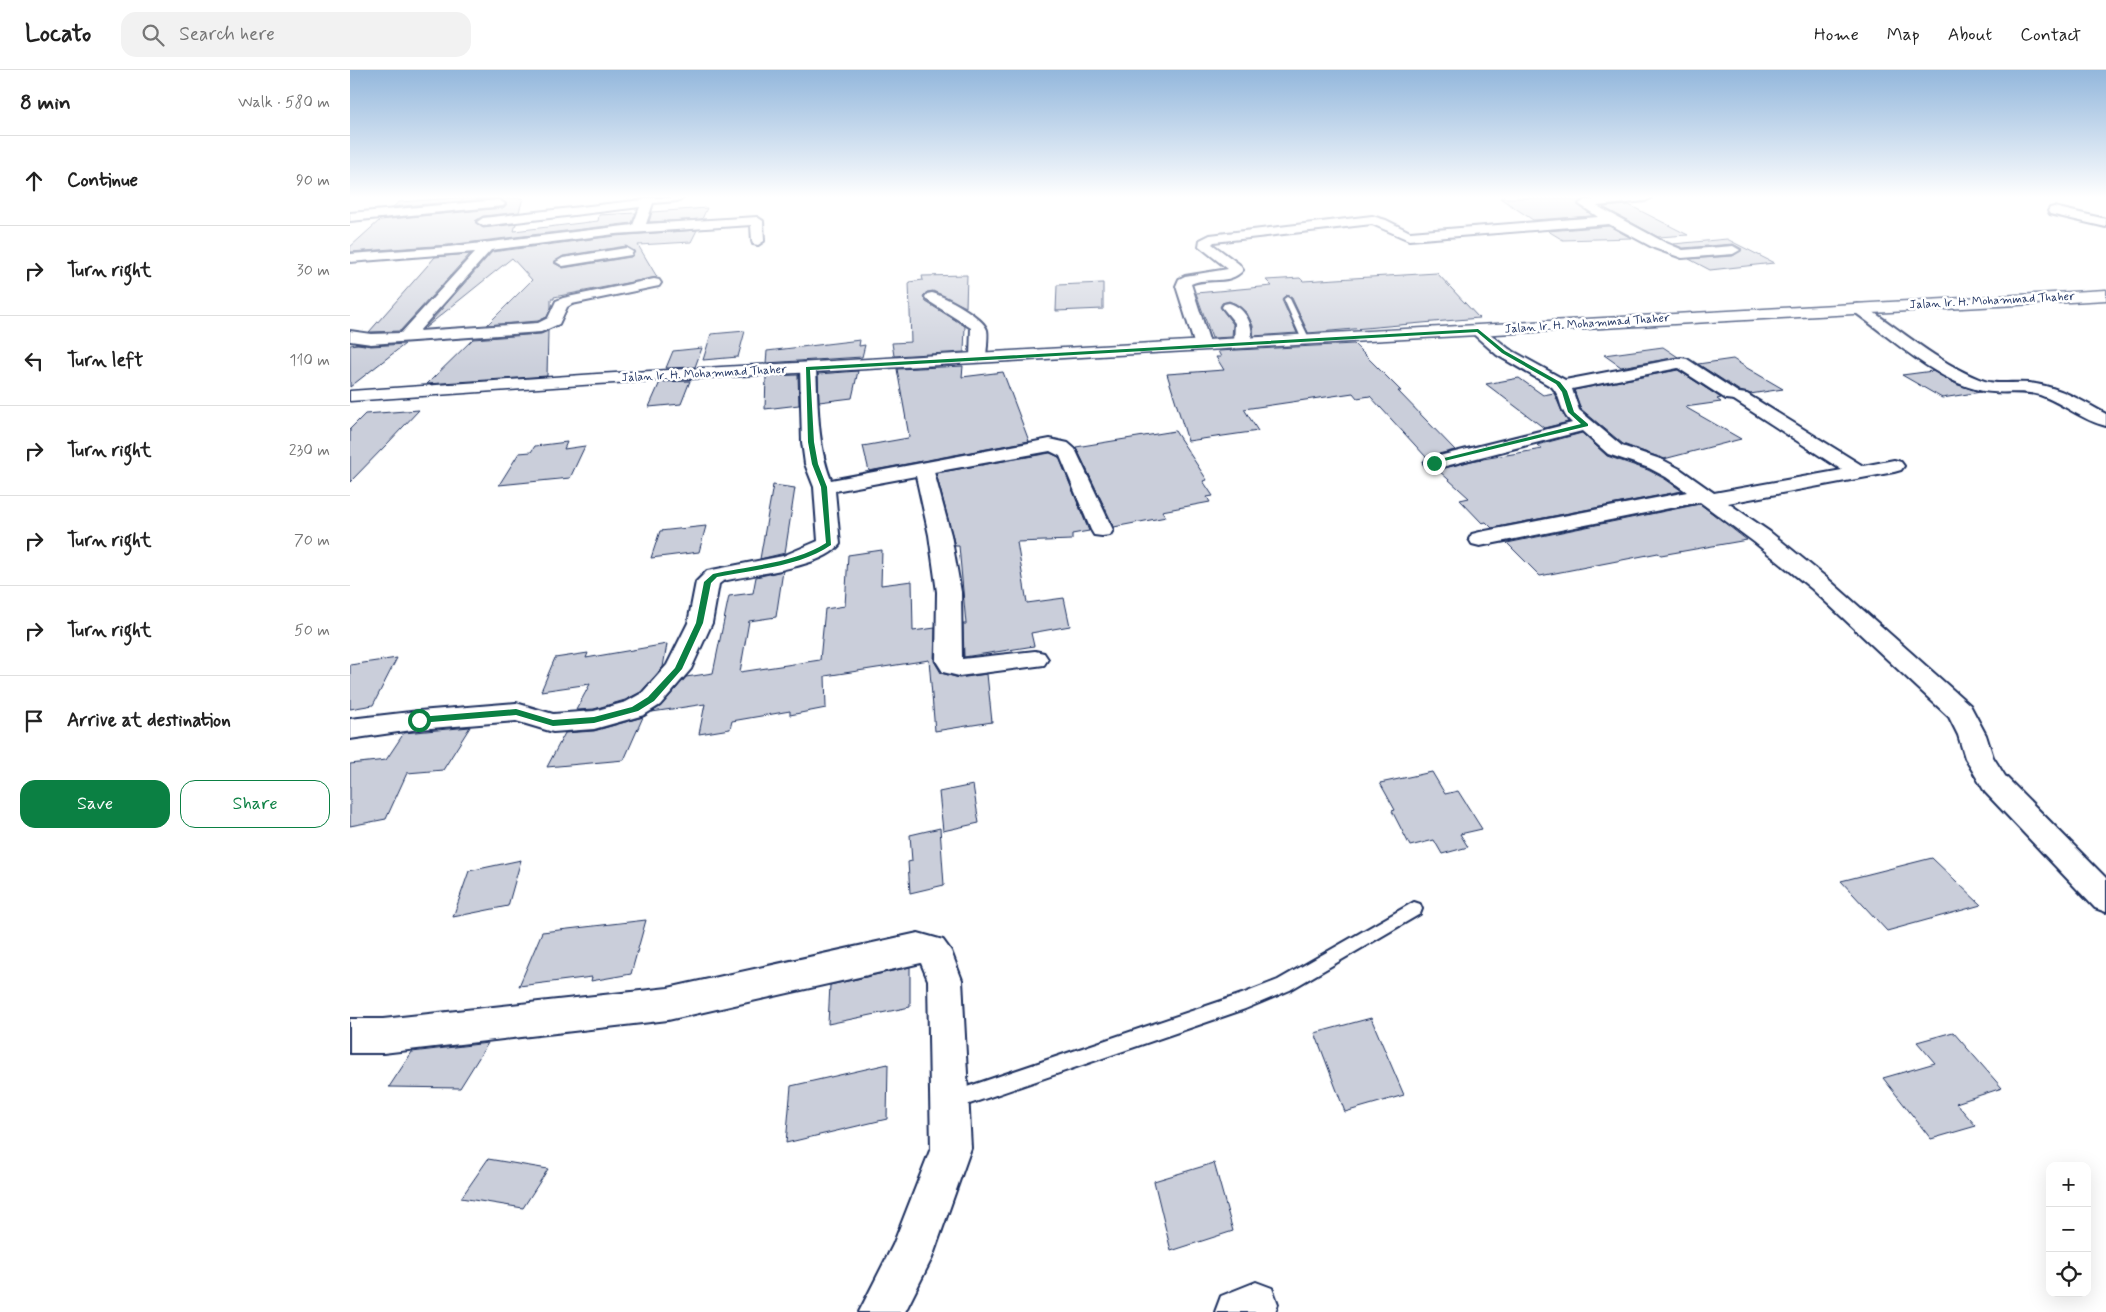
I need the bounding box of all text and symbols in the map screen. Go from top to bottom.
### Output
search box [121,12,471,57]
text: Locato [25,19,91,50]
icon: search [139,21,167,49]
text: Search here [179,22,275,47]
text: Home [1814,23,1859,47]
text: Map [1887,23,1920,47]
text: About [1948,23,1992,47]
text: Contact [2020,23,2081,47]
text: 8 min [20,89,71,117]
text: Walk · 580 m [238,92,330,113]
icon: ahead [20,167,48,195]
text: Continue [67,168,138,193]
text: 90 m [296,170,330,191]
icon: right [20,257,48,285]
text: Turn right [67,258,151,283]
text: 30 m [297,260,330,281]
street label: Jalan Ir. H. Mohammad Thaher [1909,289,2075,313]
street label: Jalan Ir. H. Mohammad Thaher [1504,310,1670,338]
icon: left [20,347,48,375]
text: Turn left [67,348,143,373]
text: 110 m [289,350,330,371]
street label: Jalan Ir. H. Mohammad Thaher [621,362,787,386]
icon: right [20,437,48,465]
text: Turn right [67,438,151,463]
text: 230 m [289,440,330,461]
route end [1423,452,1446,475]
icon: right [20,527,48,555]
text: Turn right [67,528,151,553]
text: 70 m [294,530,330,551]
icon: right [20,617,48,645]
text: Turn right [67,618,151,643]
text: 50 m [294,620,330,641]
icon: arrive [20,707,48,735]
text: Arrive at destination [67,708,231,733]
route start [408,709,431,732]
button: Save [20,780,170,828]
button: Share [180,780,330,828]
map controls [2046,1162,2091,1297]
button: + [2046,1162,2091,1207]
button: − [2046,1207,2091,1252]
button: locate [2046,1252,2091,1297]

